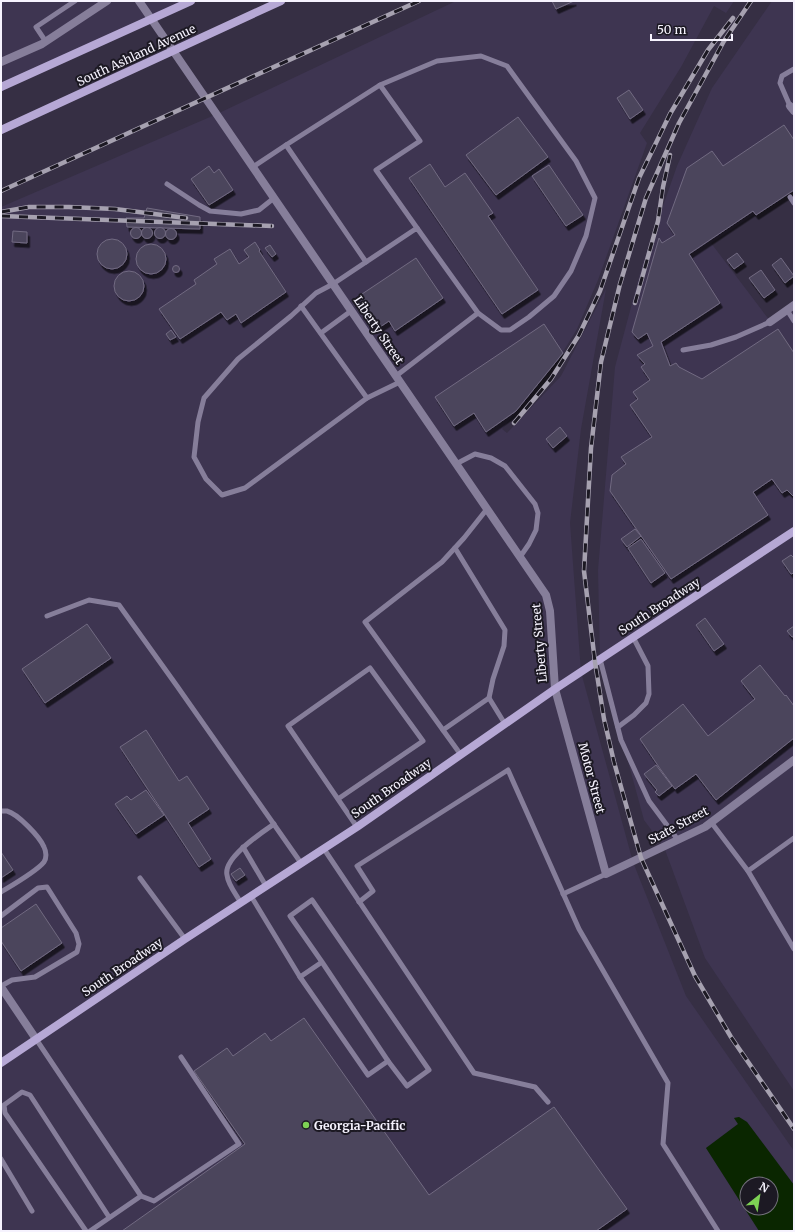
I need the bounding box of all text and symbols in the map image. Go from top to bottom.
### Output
scale bar [651,16,732,42]
street label: South Ashland Avenue [74,21,198,89]
text: 50 m [657,22,686,37]
street label: Liberty Street [351,293,408,367]
street label: South Broadway [615,574,703,638]
street label: Liberty Street [528,603,550,683]
street label: Motor Street [575,741,609,815]
street label: South Broadway [348,755,434,821]
street label: State Street [645,803,711,847]
street label: South Broadway [79,934,165,1000]
place label: Georgia-Pacific [314,1118,405,1133]
marker: Georgia-Pacific [301,1120,311,1130]
north arrow [739,1176,779,1216]
text: N [757,1179,772,1196]

